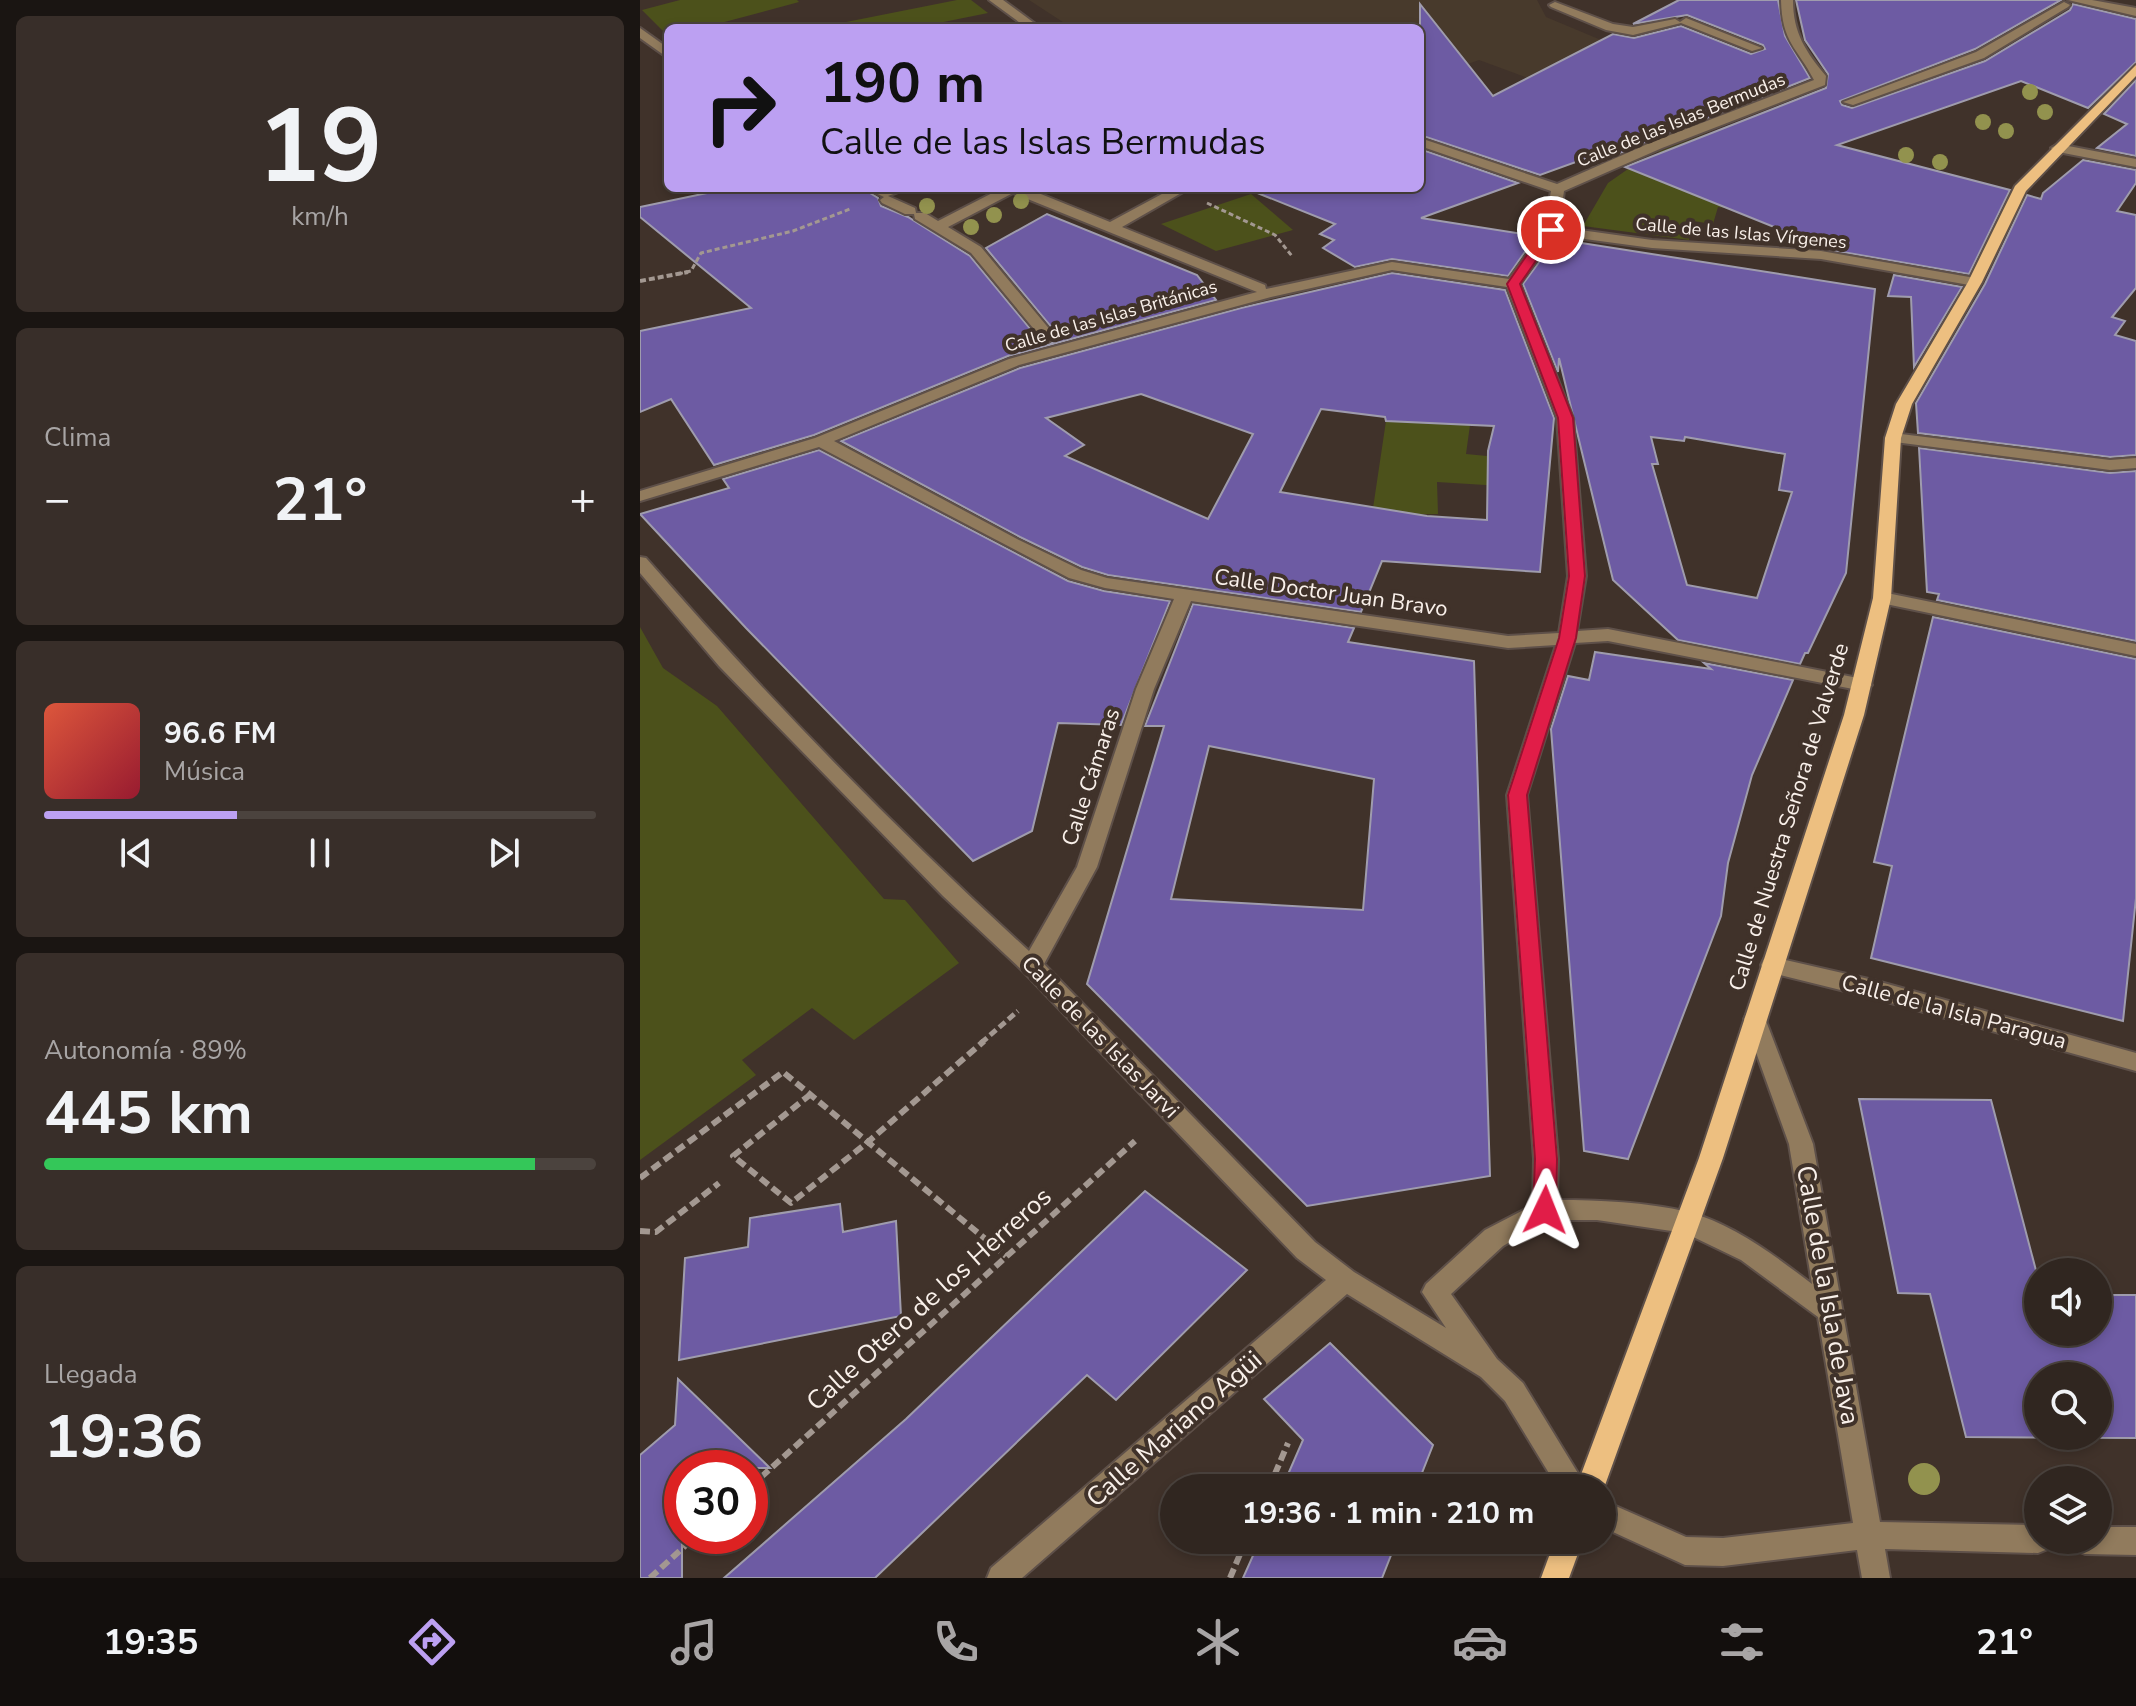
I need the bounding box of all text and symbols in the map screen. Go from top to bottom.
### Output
text: 190 m [820,45,985,122]
icon: right [688,56,792,160]
street label: Calle de las Islas Bermudas [1573,67,1789,173]
text: 19 [258,76,382,218]
text: Calle de las Islas Bermudas [820,118,1266,167]
pin [1517,196,1585,264]
text: km/h [291,199,349,234]
icon: arrive [1529,208,1573,252]
street label: Calle de las Islas Vírgenes [1634,212,1848,254]
street label: Calle de las Islas Británicas [1002,274,1220,358]
text: Clima [44,420,111,455]
text: 21° [273,459,367,541]
text: − [44,470,70,530]
text: + [570,470,596,530]
street label: Calle Doctor Juan Bravo [1212,562,1450,624]
street label: Calle de Nuestra Señora de Valverde [1722,639,1856,995]
street label: Calle Cámaras [1055,704,1127,850]
text: 96.6 FM [164,713,276,754]
text: Música [164,754,245,789]
icon: previous [114,831,158,875]
icon: pause [298,831,342,875]
icon: next [482,831,526,875]
street label: Calle de las Islas Jarvi [1014,949,1186,1125]
street label: Calle de la Isla Paragua [1838,968,2070,1056]
text: Autonomía · 89% [44,1033,247,1068]
text: 445 km [44,1072,253,1154]
street label: Calle de la Isla de Java [1788,1163,1868,1427]
position arrow [1503,1168,1587,1252]
street label: Calle Otero de los Herreros [799,1179,1059,1419]
map controls [2024,1258,2112,1554]
button: sound [2024,1258,2112,1346]
street label: Calle Mariano Agüi [1079,1343,1269,1515]
text: Llegada [44,1357,137,1392]
button: search [2024,1362,2112,1450]
text: 19:36 [44,1396,203,1478]
speed limit sign: 30 [664,1450,768,1554]
button: layers [2024,1466,2112,1554]
text: 19:36 · 1 min · 210 m [1242,1493,1534,1534]
icon: directions [404,1614,460,1670]
icon: music [666,1614,722,1670]
icon: phone [928,1614,984,1670]
icon: climate [1190,1614,1246,1670]
icon: car [1452,1614,1508,1670]
icon: filters [1714,1614,1770,1670]
text: 19:35 [103,1618,198,1667]
text: 21° [1976,1618,2033,1667]

